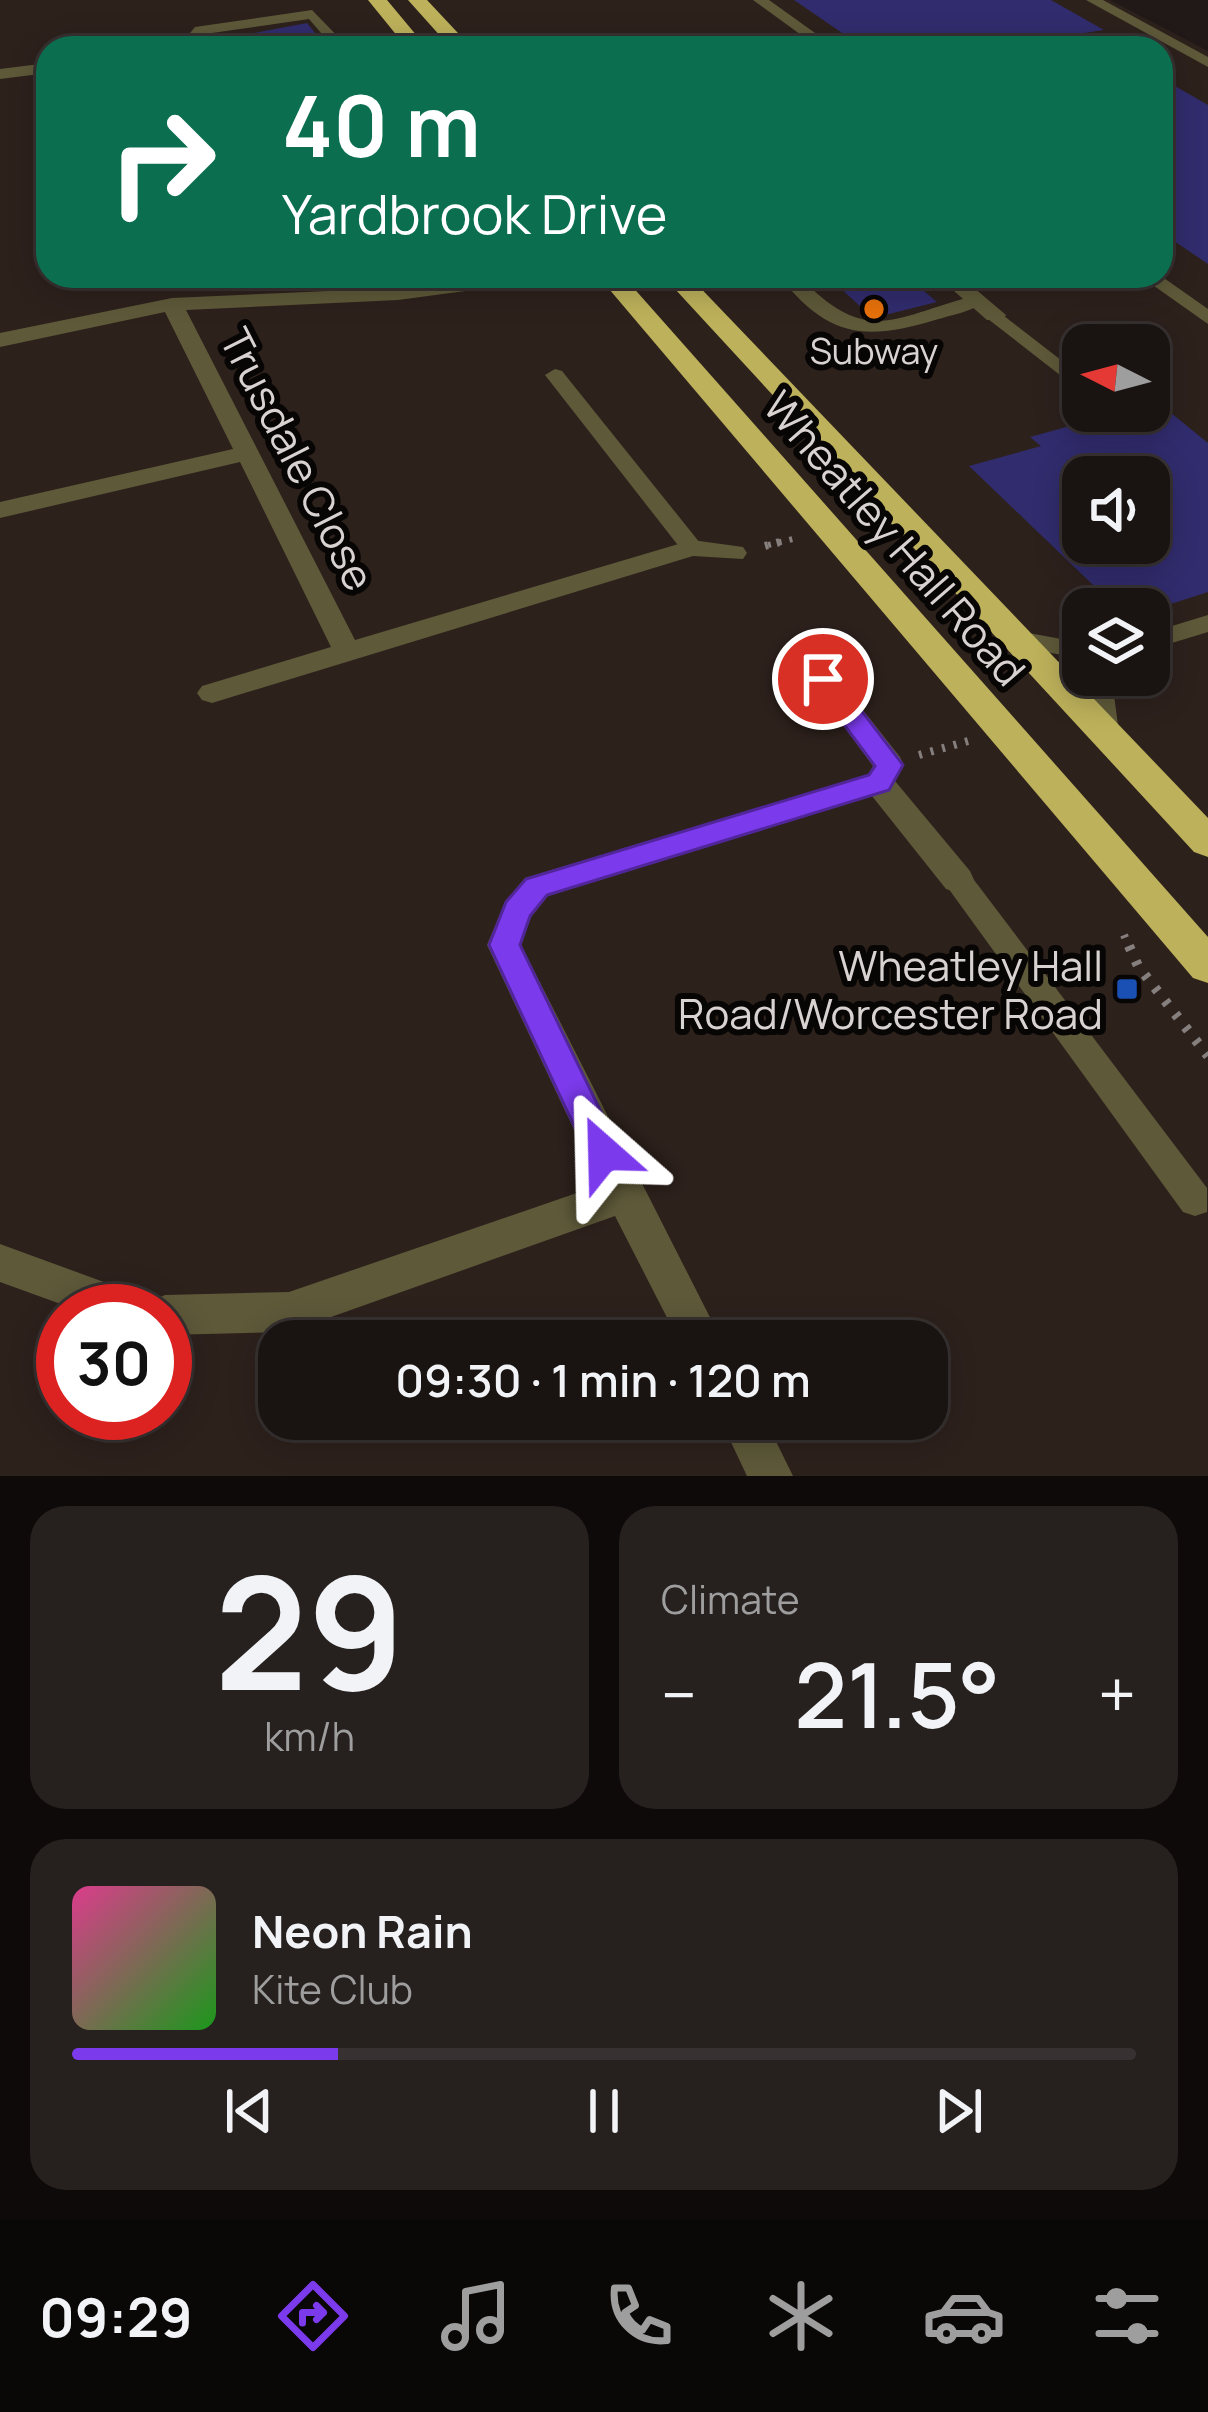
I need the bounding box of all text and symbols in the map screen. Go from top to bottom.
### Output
text: 40 m [282,67,481,182]
icon: right [84,84,240,240]
text: Yardbrook Drive [282,176,667,250]
marker: Subway [861,296,887,322]
street label: Trusdale Close [207,318,389,600]
north arrow [1062,324,1170,432]
map controls [1062,324,1170,696]
place label: Subway [810,326,938,375]
street label: Wheatley Hall Road [751,378,1039,698]
button: sound [1062,456,1170,564]
button: layers [1062,588,1170,696]
pin [772,628,874,730]
icon: arrive [790,646,856,712]
place label: Wheatley Hall Road/Worcester Road [678,936,1103,1042]
marker: Wheatley Hall Road/Worcester Road [1114,976,1140,1002]
position arrow [541,1090,667,1216]
speed limit sign: 30 [36,1284,192,1440]
text: 09:30 · 1 min · 120 m [395,1349,811,1411]
text: 29 [215,1524,404,1737]
text: Climate [661,1572,800,1626]
text: 21.5° [794,1632,1000,1755]
text: − [661,1649,697,1739]
text: + [1098,1649,1136,1739]
text: km/h [264,1709,355,1763]
text: Neon Rain [252,1900,473,1962]
text: Kite Club [252,1962,413,2016]
icon: previous [216,2078,282,2144]
icon: pause [571,2078,637,2144]
icon: next [926,2078,992,2144]
icon: directions [271,2274,355,2358]
icon: music [434,2274,518,2358]
icon: phone [597,2274,681,2358]
icon: climate [759,2274,843,2358]
icon: car [922,2274,1006,2358]
icon: filters [1085,2274,1169,2358]
text: 09:29 [39,2279,193,2353]

